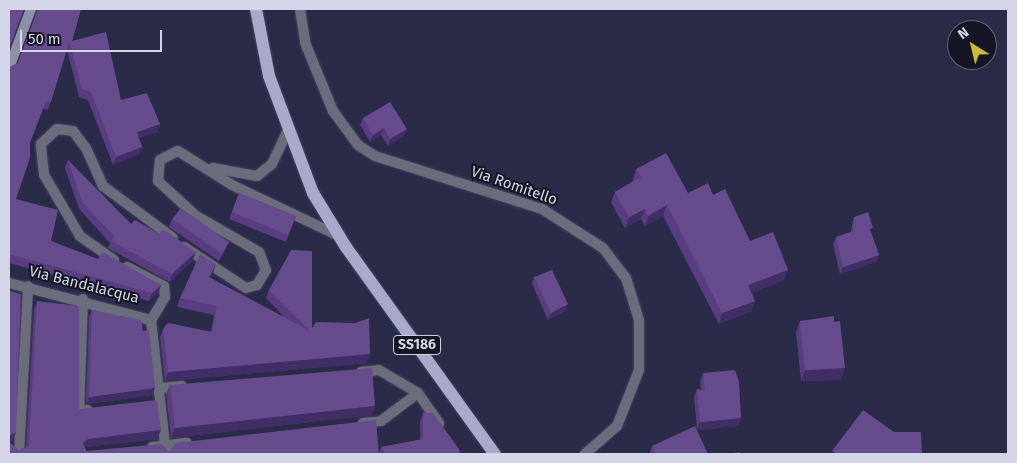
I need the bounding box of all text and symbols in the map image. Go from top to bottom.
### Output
scale bar [22,20,165,52]
north arrow [947,20,997,70]
text: N [955,24,972,43]
text: 50 m [28,30,61,48]
street label: Via Romitello [468,163,560,209]
street label: Via Bandalacqua [27,263,141,307]
road number: SS186 [392,334,442,356]

